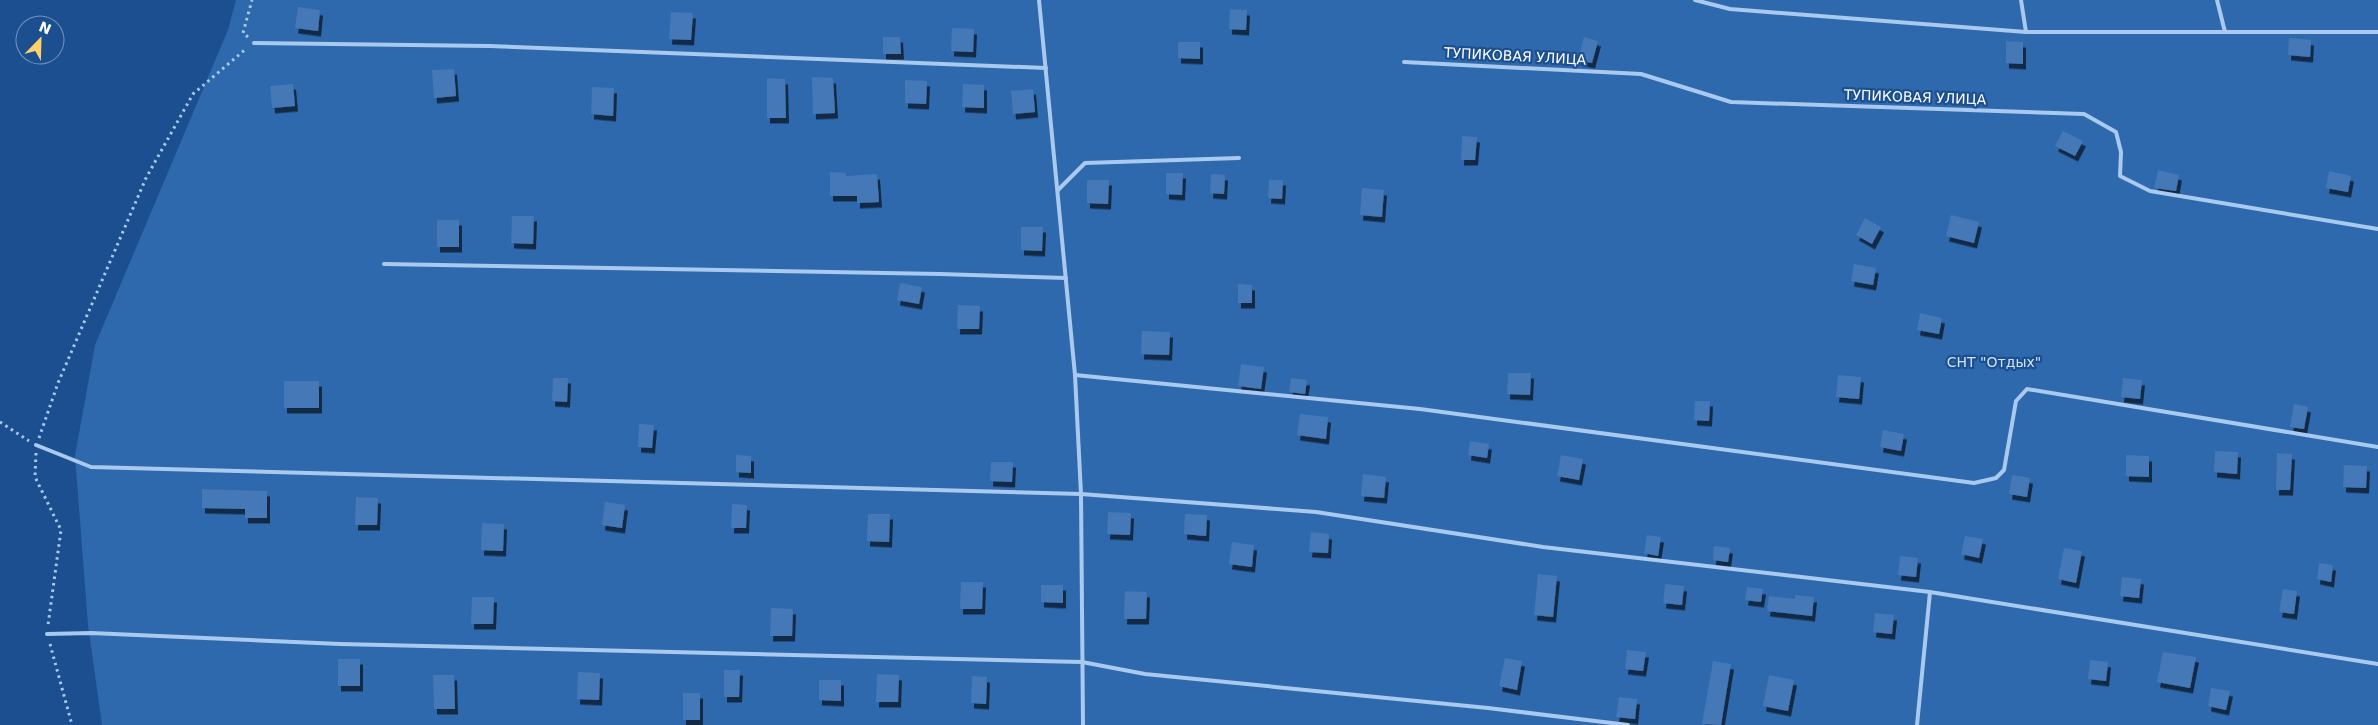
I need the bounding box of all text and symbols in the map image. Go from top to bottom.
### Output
north arrow [15,15,65,65]
text: N [37,18,54,38]
street label: ТУПИКОВАЯ УЛИЦА [1442,44,1587,68]
street label: ТУПИКОВАЯ УЛИЦА [1843,86,1987,107]
park label: СНТ "Отдых" [1947,354,2041,370]

